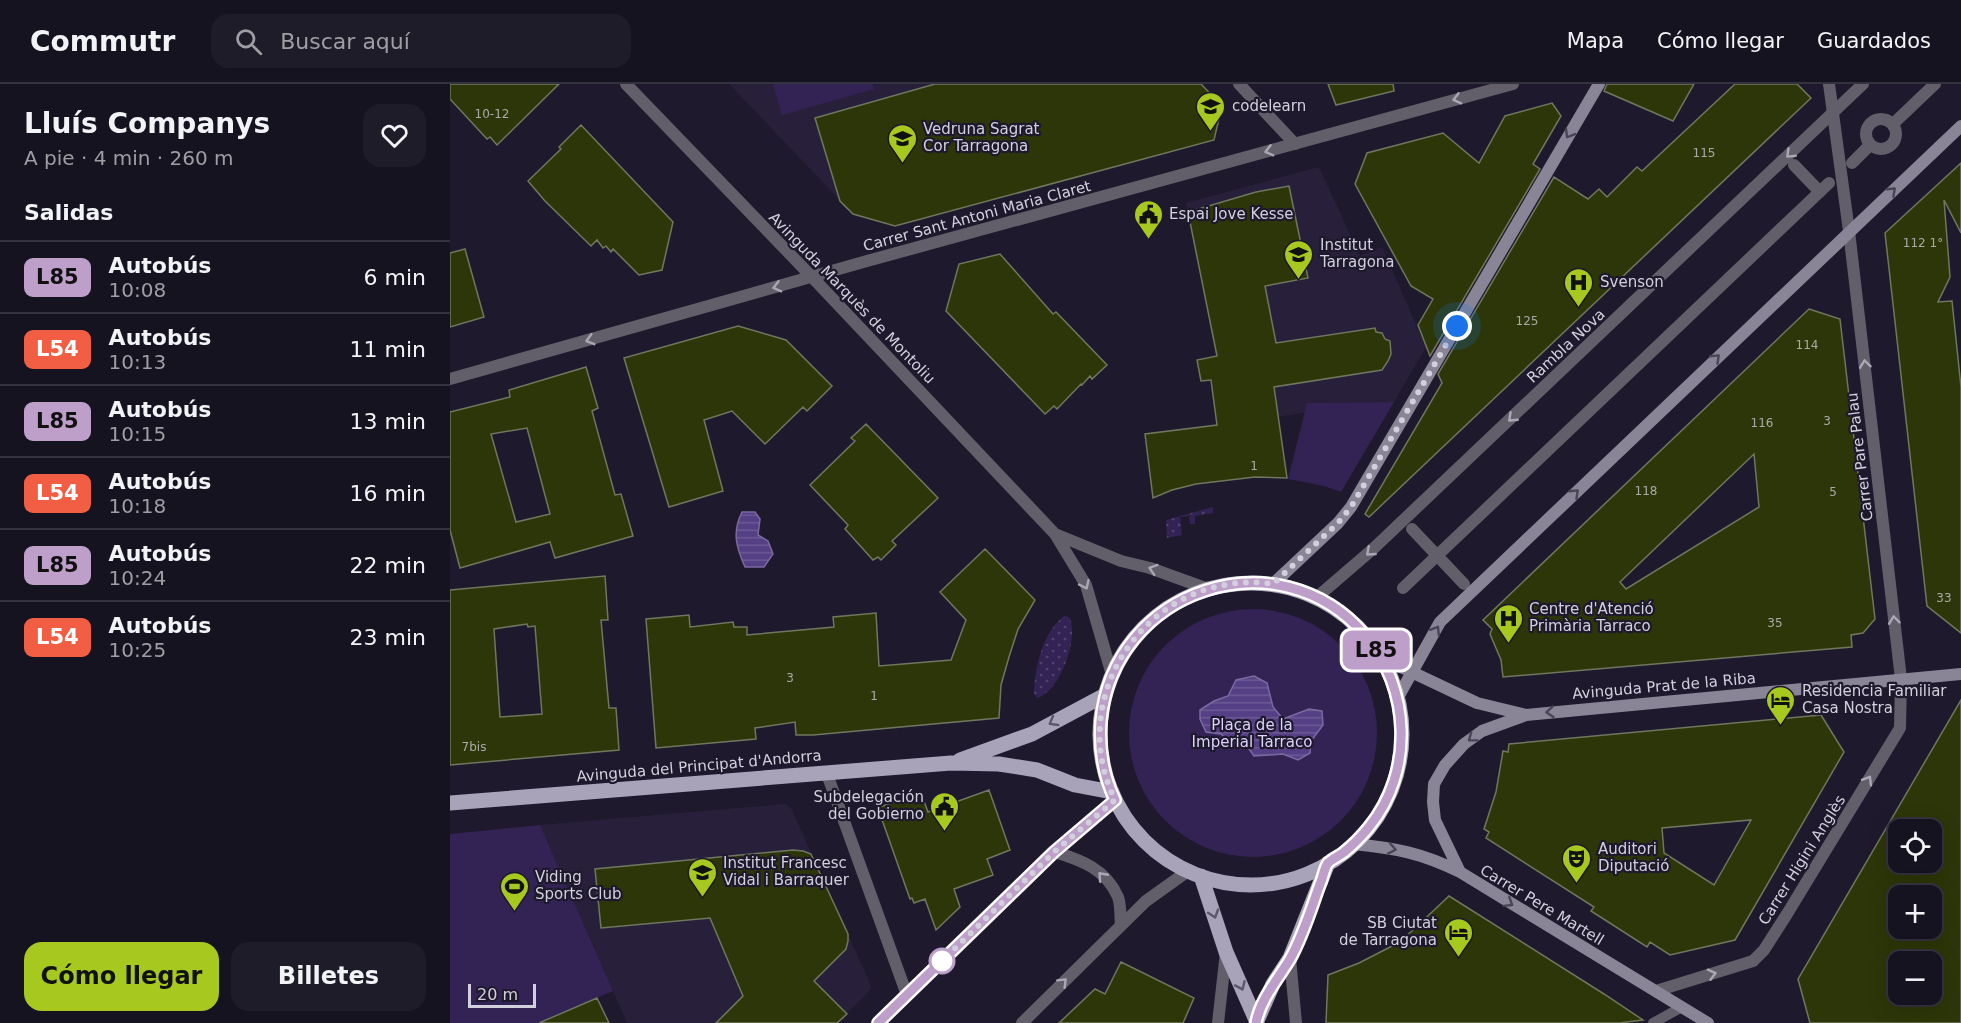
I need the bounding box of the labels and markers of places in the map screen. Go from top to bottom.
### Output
school or university icon: codelearn [1195,90,1227,132]
place label: codelearn [1232,97,1306,115]
place label: Vedruna Sagrat Cor Tarragona [923,120,1040,155]
school or university icon: Vedruna Sagrat Cor Tarragona [886,122,918,164]
public building icon: Espai Jove Kesse [1132,198,1164,240]
place label: Espai Jove Kesse [1169,205,1294,223]
place label: Institut Tarragona [1319,236,1395,271]
school or university icon: Institut Tarragona [1283,238,1315,280]
hospital icon: Svenson [1563,266,1595,308]
place label: Svenson [1600,273,1664,291]
place label: Centre d'Atenció Primària Tarraco [1529,600,1654,635]
hospital icon: Centre d'Atenció Primària Tarraco [1492,602,1524,644]
place label: Residencia Familiar Casa Nostra [1802,682,1947,717]
hotel icon: Residencia Familiar Casa Nostra [1765,684,1797,726]
place label: Subdelegación del Gobierno [813,788,924,823]
public building icon: Subdelegación del Gobierno [929,790,961,832]
place label: Auditori Diputació [1598,840,1669,875]
theatre icon: Auditori Diputació [1561,842,1593,884]
place label: Institut Francesc Vidal i Barraquer [723,854,850,889]
school or university icon: Institut Francesc Vidal i Barraquer [686,856,718,898]
place label: Viding Sports Club [535,868,622,903]
sports icon: Viding Sports Club [498,870,530,912]
place label: SB Ciutat de Tarragona [1339,914,1437,949]
hotel icon: SB Ciutat de Tarragona [1442,916,1474,958]
unlabelled marker [929,948,955,974]

